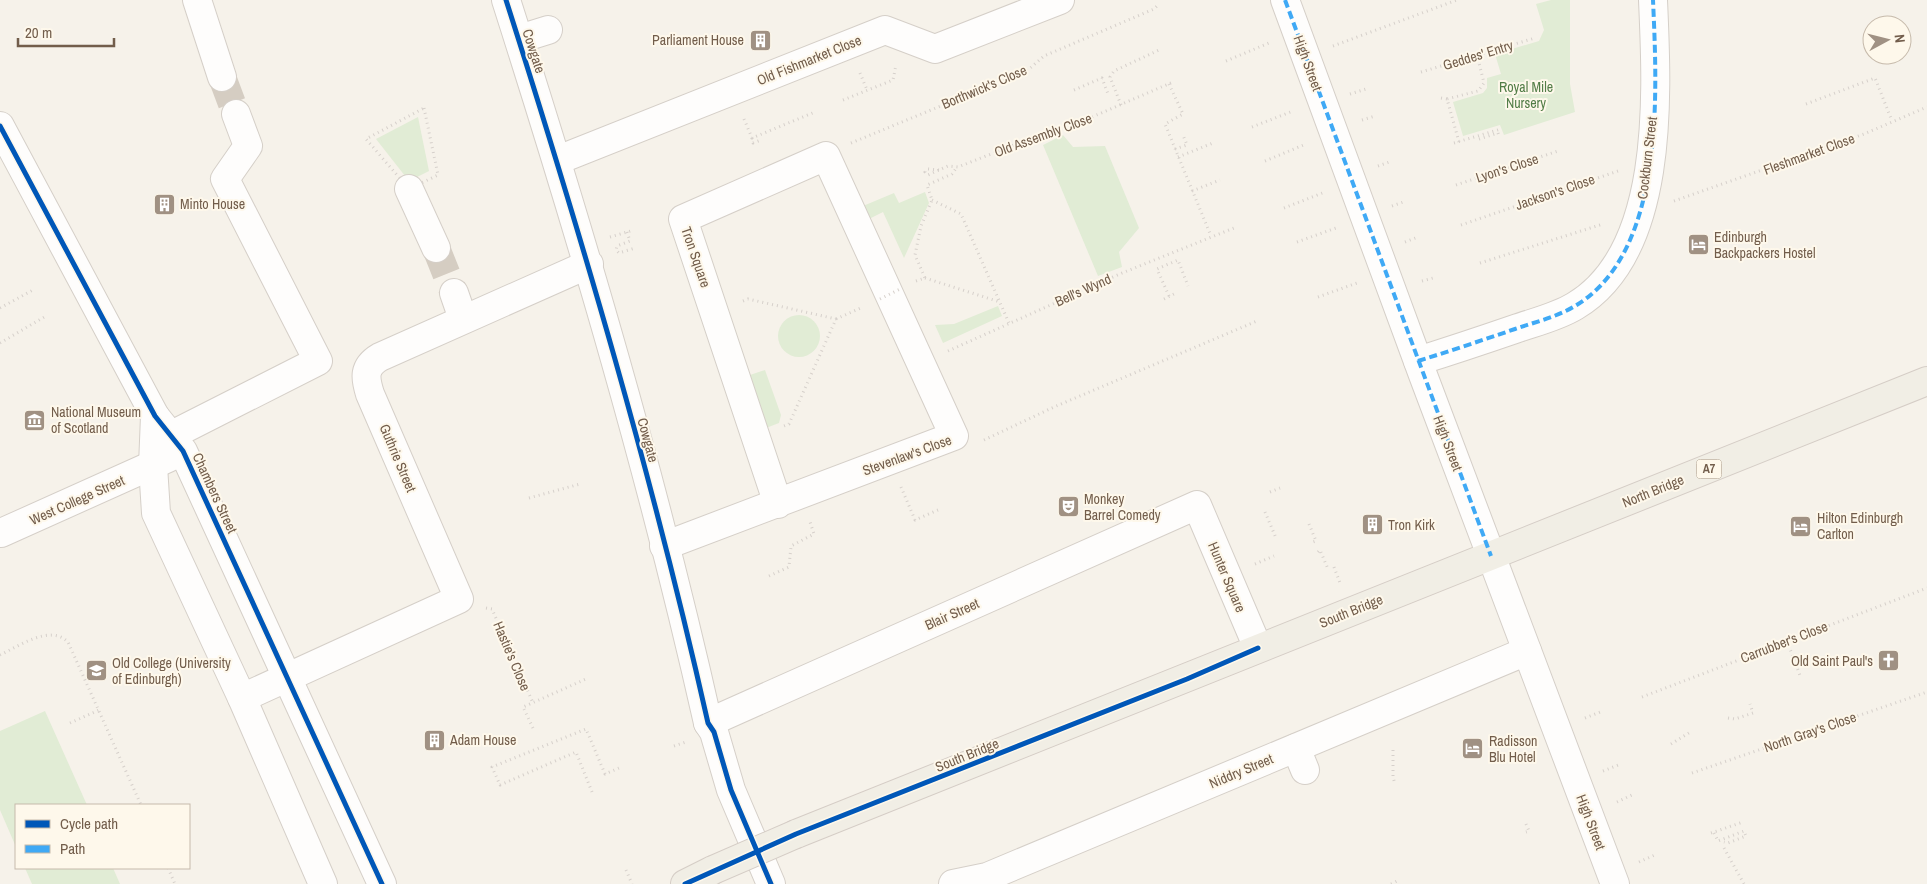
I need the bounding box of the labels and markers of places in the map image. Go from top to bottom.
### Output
building icon: Parliament House [748,28,772,52]
place label: Parliament House [652,31,744,49]
building icon: Minto House [152,192,176,216]
place label: Minto House [180,195,245,213]
place label: Edinburgh Backpackers Hostel [1714,228,1815,262]
hotel icon: Edinburgh Backpackers Hostel [1686,233,1710,257]
place label: National Museum of Scotland [51,403,141,437]
museum icon: National Museum of Scotland [23,408,47,432]
place label: Monkey Barrel Comedy [1084,490,1161,524]
theatre icon: Monkey Barrel Comedy [1056,495,1080,519]
place label: Hilton Edinburgh Carlton [1817,509,1903,543]
building icon: Tron Kirk [1360,513,1384,537]
hotel icon: Hilton Edinburgh Carlton [1789,514,1813,538]
place label: Tron Kirk [1388,516,1435,534]
church icon: Old Saint Paul's [1877,649,1901,673]
place label: Old Saint Paul's [1791,652,1873,670]
place label: Old College (University of Edinburgh) [112,654,231,688]
school or university icon: Old College (University of Edinburgh) [84,659,108,683]
building icon: Adam House [422,728,446,752]
place label: Adam House [449,731,516,749]
place label: Radisson Blu Hotel [1489,732,1538,766]
hotel icon: Radisson Blu Hotel [1461,737,1485,761]

